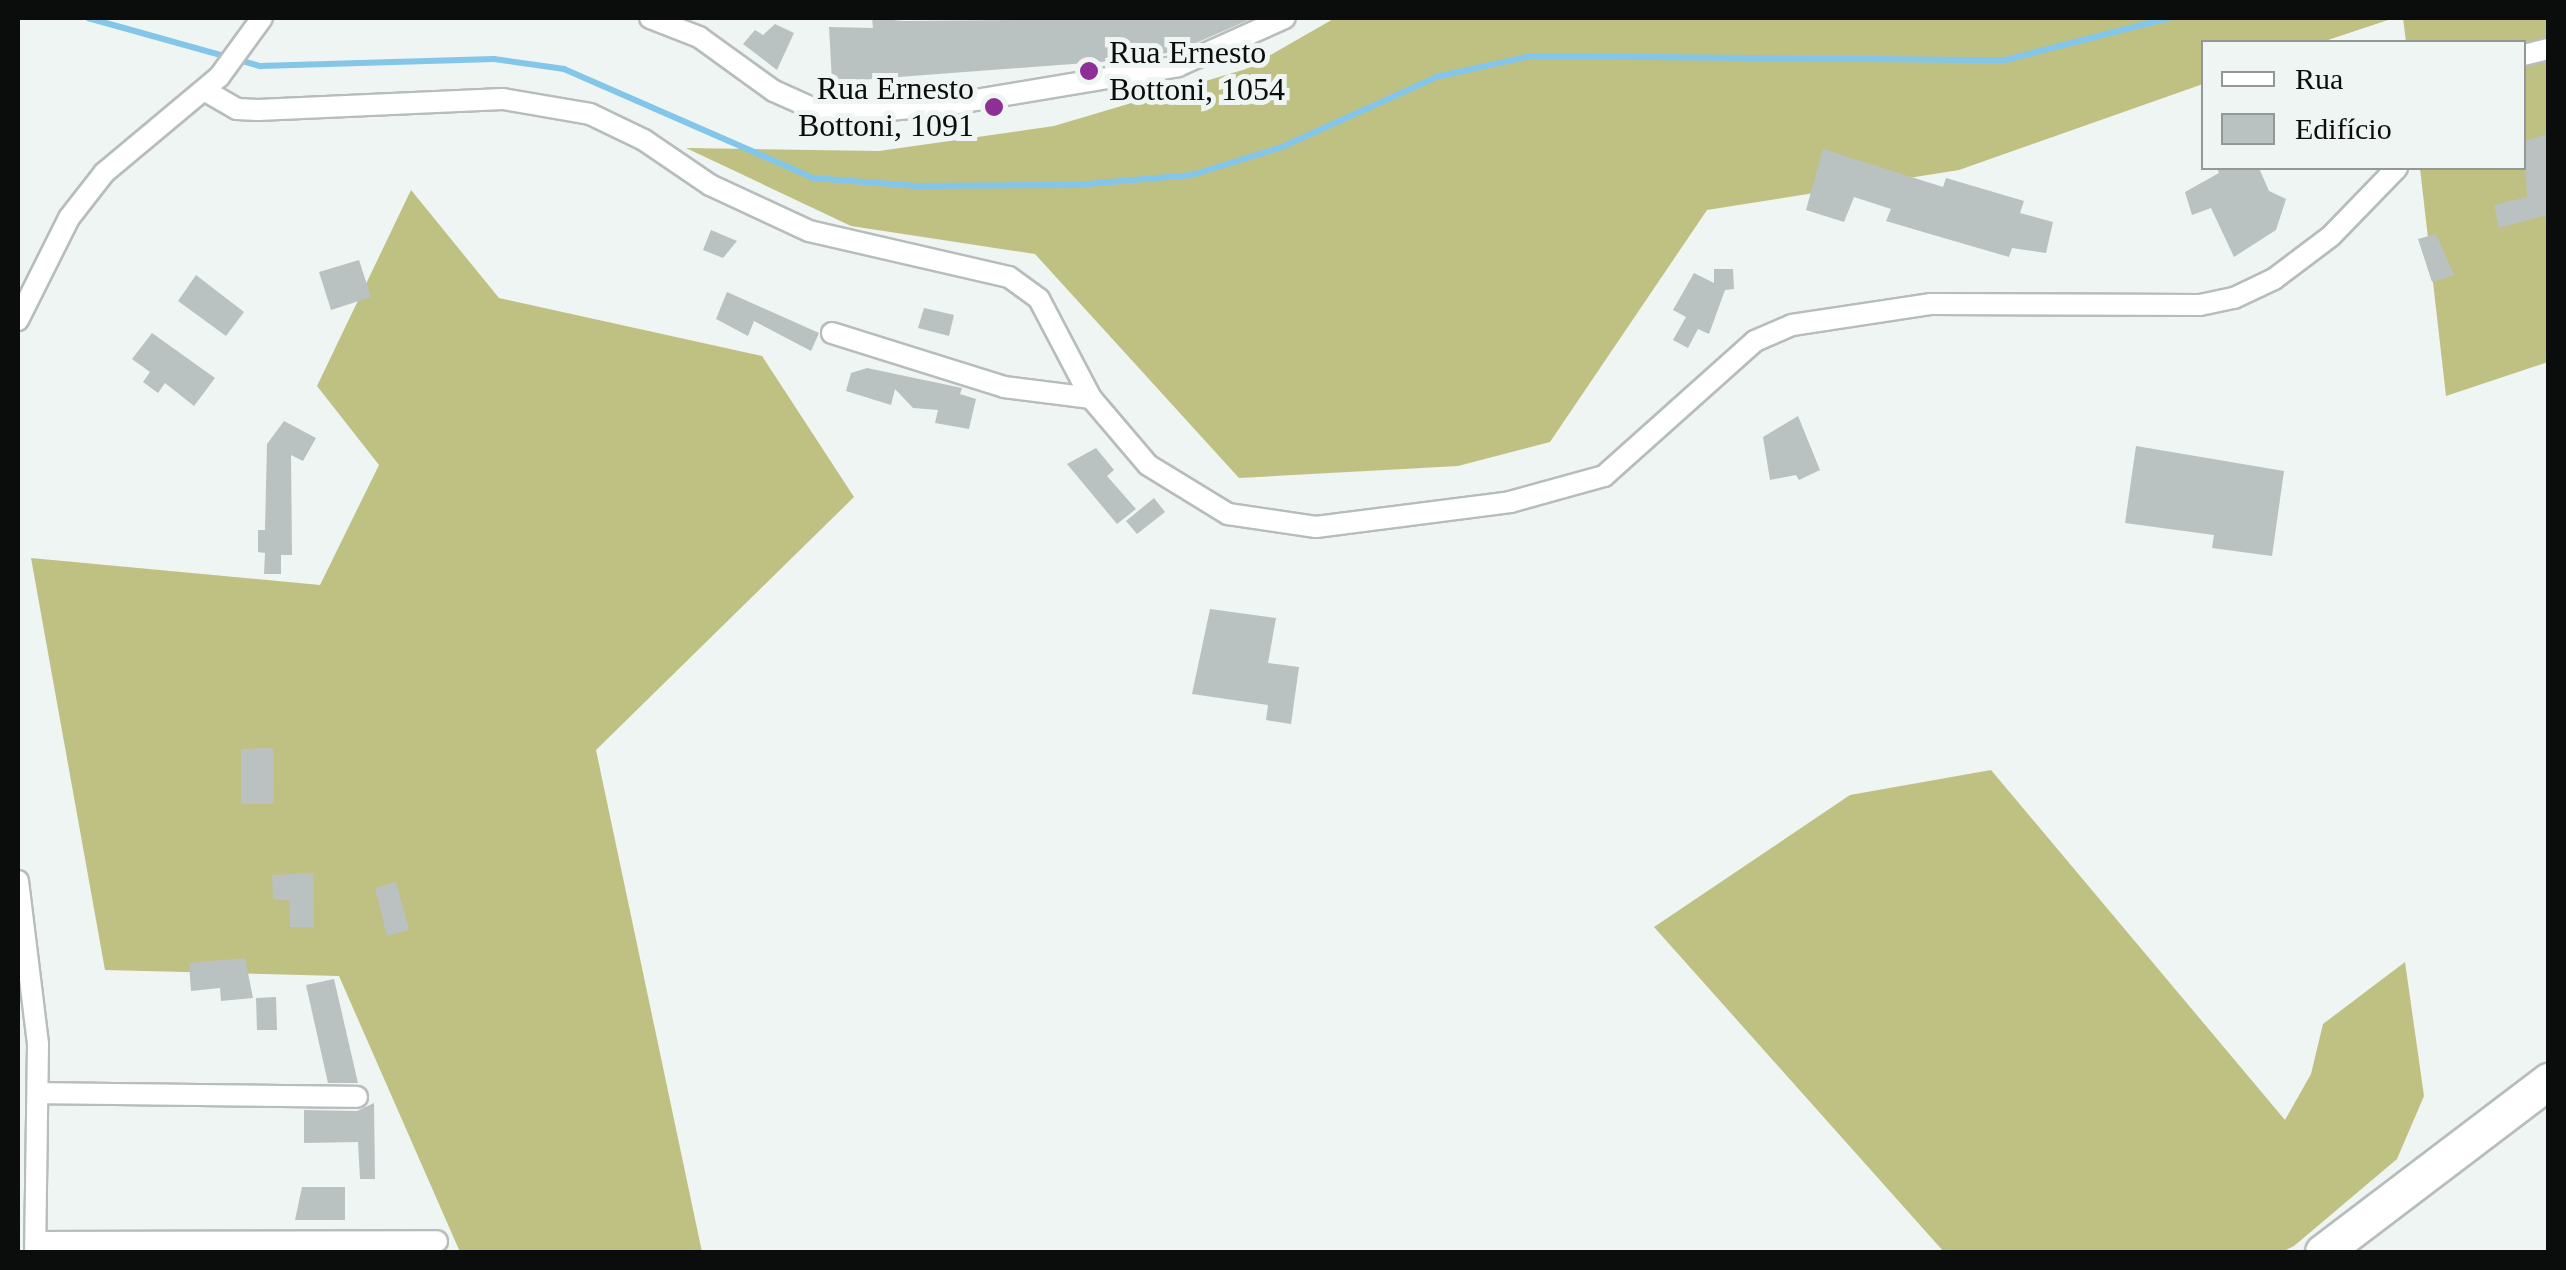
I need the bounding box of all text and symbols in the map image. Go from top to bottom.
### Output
place label: Rua Ernesto Bottoni, 1054 [1109,34,1285,109]
legend [2201,40,2526,170]
marker: Rua Ernesto Bottoni, 1054 [1078,60,1100,82]
text: Rua [2295,62,2343,95]
place label: Rua Ernesto Bottoni, 1091 [798,70,974,145]
marker: Rua Ernesto Bottoni, 1091 [983,96,1005,118]
text: Edifício [2295,112,2392,145]

